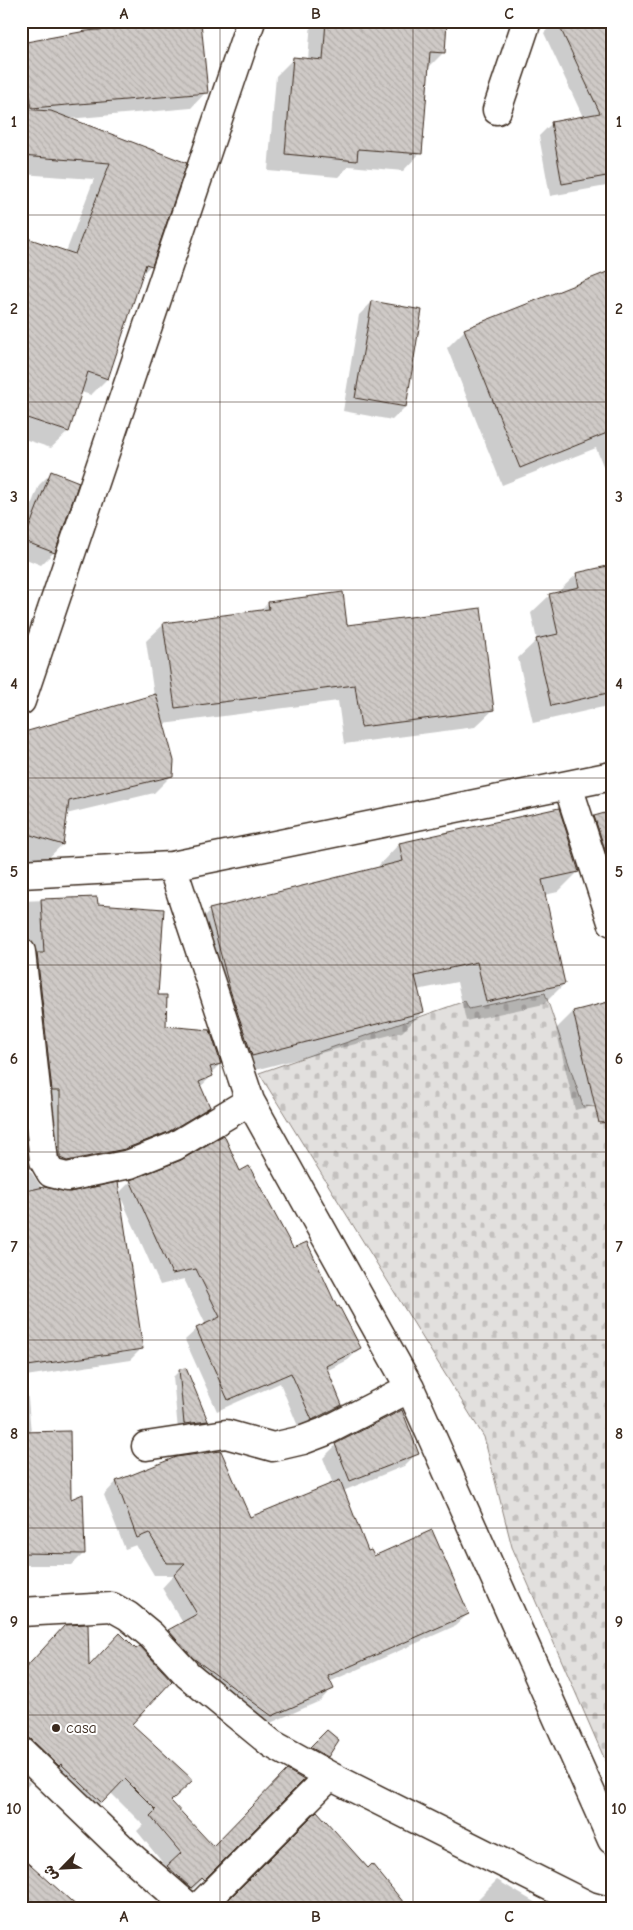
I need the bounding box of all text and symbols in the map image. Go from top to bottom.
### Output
text: A [120,5,129,23]
text: B [311,5,321,23]
text: C [504,5,514,23]
text: 1 [11,113,17,131]
text: 1 [616,113,622,131]
text: 2 [10,300,18,318]
text: 2 [615,300,623,318]
text: 3 [10,488,18,506]
text: 3 [615,488,623,506]
text: 4 [10,675,18,693]
text: 4 [615,675,623,693]
text: 5 [10,863,18,881]
text: 5 [615,863,623,881]
text: 6 [10,1050,18,1068]
text: 6 [615,1050,623,1068]
text: 7 [10,1238,18,1256]
text: 7 [615,1238,623,1256]
text: 8 [10,1425,18,1443]
text: 8 [615,1425,623,1443]
text: 9 [10,1613,18,1631]
text: 9 [615,1613,623,1631]
place label: casa [66,1719,97,1737]
marker: casa [50,1722,62,1734]
text: 10 [6,1800,22,1818]
text: 10 [611,1800,627,1818]
north arrow [38,1842,88,1892]
text: ش [40,1863,61,1884]
text: A [120,1908,129,1926]
text: B [311,1908,321,1926]
text: C [504,1908,514,1926]

